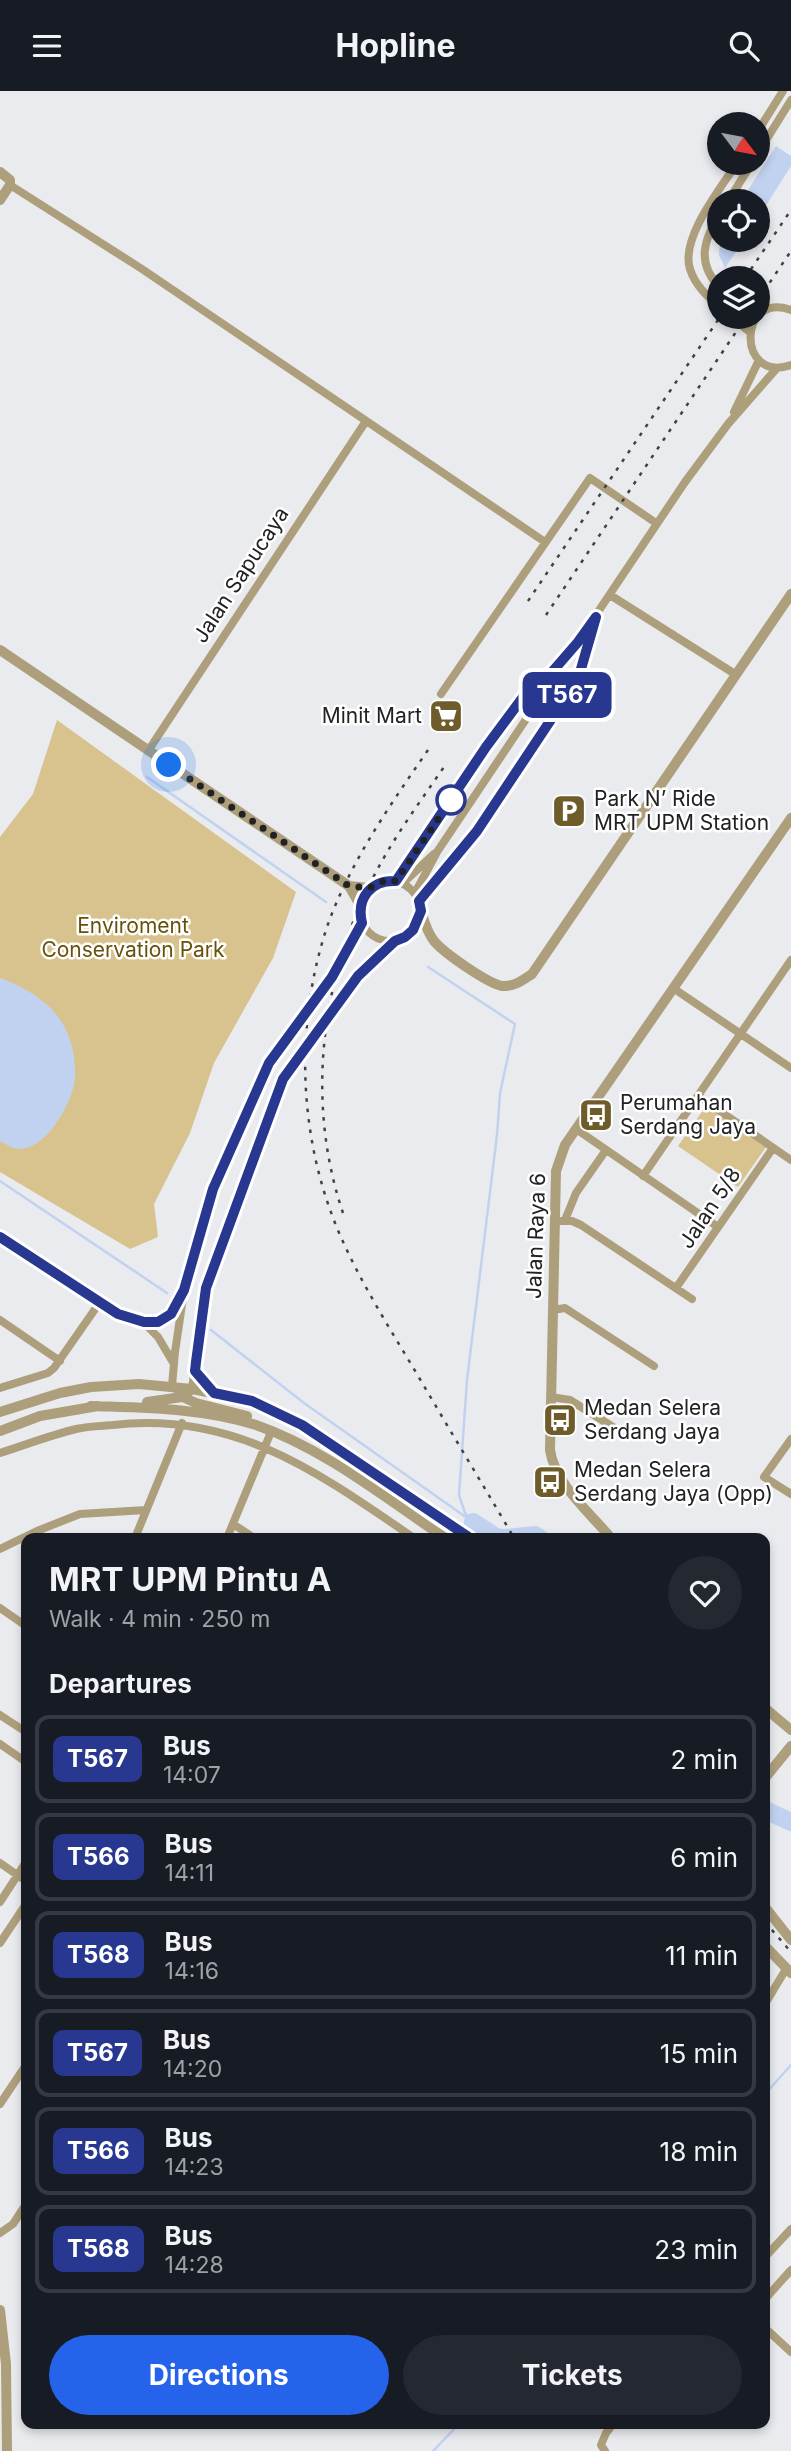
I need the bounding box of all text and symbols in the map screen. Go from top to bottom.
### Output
text: Hopline [335,26,456,65]
icon: menu [28,27,66,65]
icon: search [725,27,763,65]
north arrow [707,112,770,175]
map controls [707,112,770,329]
button: locate [707,189,770,252]
button: layers [707,266,770,329]
street label: Jalan Sapucaya [187,502,294,647]
line badge: T567 [518,672,616,718]
text: T567 [537,680,597,709]
supermarket icon: Minit Mart [427,697,465,735]
place label: Minit Mart [322,703,422,728]
your location [151,747,186,782]
unlabelled marker [436,785,466,815]
place label: Park N’ Ride MRT UPM Station [594,786,769,835]
parking icon: Park N’ Ride MRT UPM Station [550,792,588,830]
park label: Enviroment Conservation Park [41,913,225,962]
place label: Perumahan Serdang Jaya [620,1090,756,1139]
bus stop icon: Perumahan Serdang Jaya [577,1096,615,1134]
street label: Jalan 5/8 [673,1162,746,1253]
street label: Jalan Raya 6 [521,1172,550,1300]
place label: Medan Selera Serdang Jaya [584,1395,721,1444]
bus stop icon: Medan Selera Serdang Jaya [541,1401,579,1439]
place label: Medan Selera Serdang Jaya (Opp) [574,1457,773,1506]
bus stop icon: Medan Selera Serdang Jaya (Opp) [531,1463,569,1501]
button: heart [668,1556,742,1630]
text: MRT UPM Pintu A [49,1559,331,1599]
text: Walk · 4 min · 250 m [49,1605,271,1633]
text: Departures [49,1668,192,1699]
text: Bus [163,1730,211,1761]
text: T567 [67,1744,128,1773]
text: 2 min [670,1744,738,1775]
text: 14:07 [163,1761,221,1789]
text: Bus [165,1828,212,1859]
text: T566 [67,1842,130,1871]
text: 6 min [670,1842,738,1873]
text: 14:11 [165,1859,214,1887]
text: Bus [165,1926,213,1957]
text: T568 [67,1940,130,1969]
text: 11 min [665,1940,738,1971]
text: 14:16 [165,1957,219,1985]
text: Bus [163,2024,211,2055]
text: T567 [67,2038,128,2067]
text: 15 min [660,2038,738,2069]
text: 14:20 [163,2055,222,2083]
text: Bus [165,2122,212,2153]
text: T566 [67,2136,130,2165]
text: 18 min [660,2136,738,2167]
text: 14:23 [165,2153,224,2181]
text: Bus [165,2220,213,2251]
text: T568 [67,2234,130,2263]
text: 23 min [654,2234,738,2265]
text: 14:28 [165,2251,224,2279]
button: Directions [49,2335,389,2415]
button: Tickets [403,2335,742,2415]

